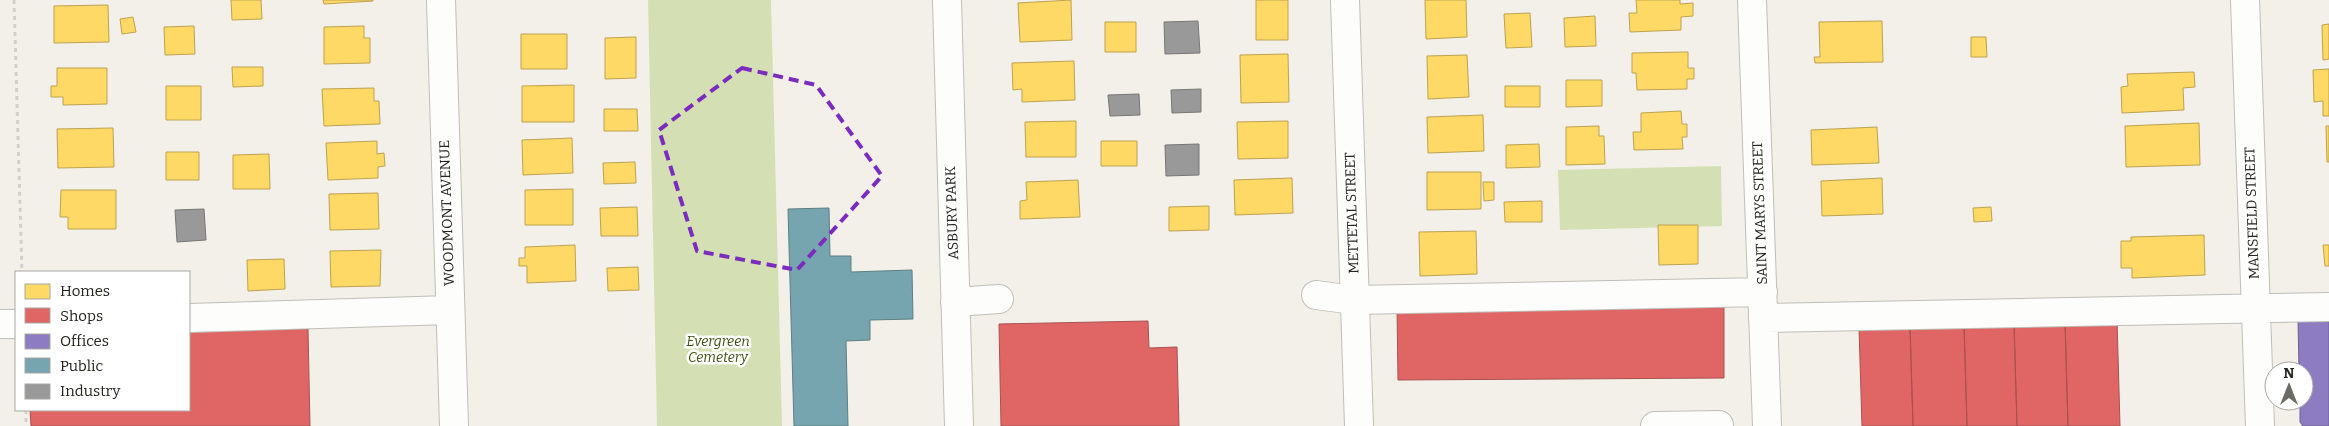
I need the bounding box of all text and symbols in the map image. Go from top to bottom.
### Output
street label: WOODMONT AVENUE [436,140,458,286]
street label: SAINT MARYS STREET [1749,141,1771,285]
street label: MANSFIELD STREET [2241,147,2263,279]
street label: METTETAL STREET [1341,152,1363,274]
street label: ASBURY PARK [942,166,962,260]
legend [15,271,190,411]
text: Homes [60,282,110,300]
text: Shops [60,307,103,325]
text: Offices [60,332,109,350]
park label: Evergreen Cemetery [686,333,750,366]
text: Public [60,357,104,375]
north arrow [2264,361,2314,411]
text: N [2284,365,2295,382]
text: Industry [60,382,120,400]

